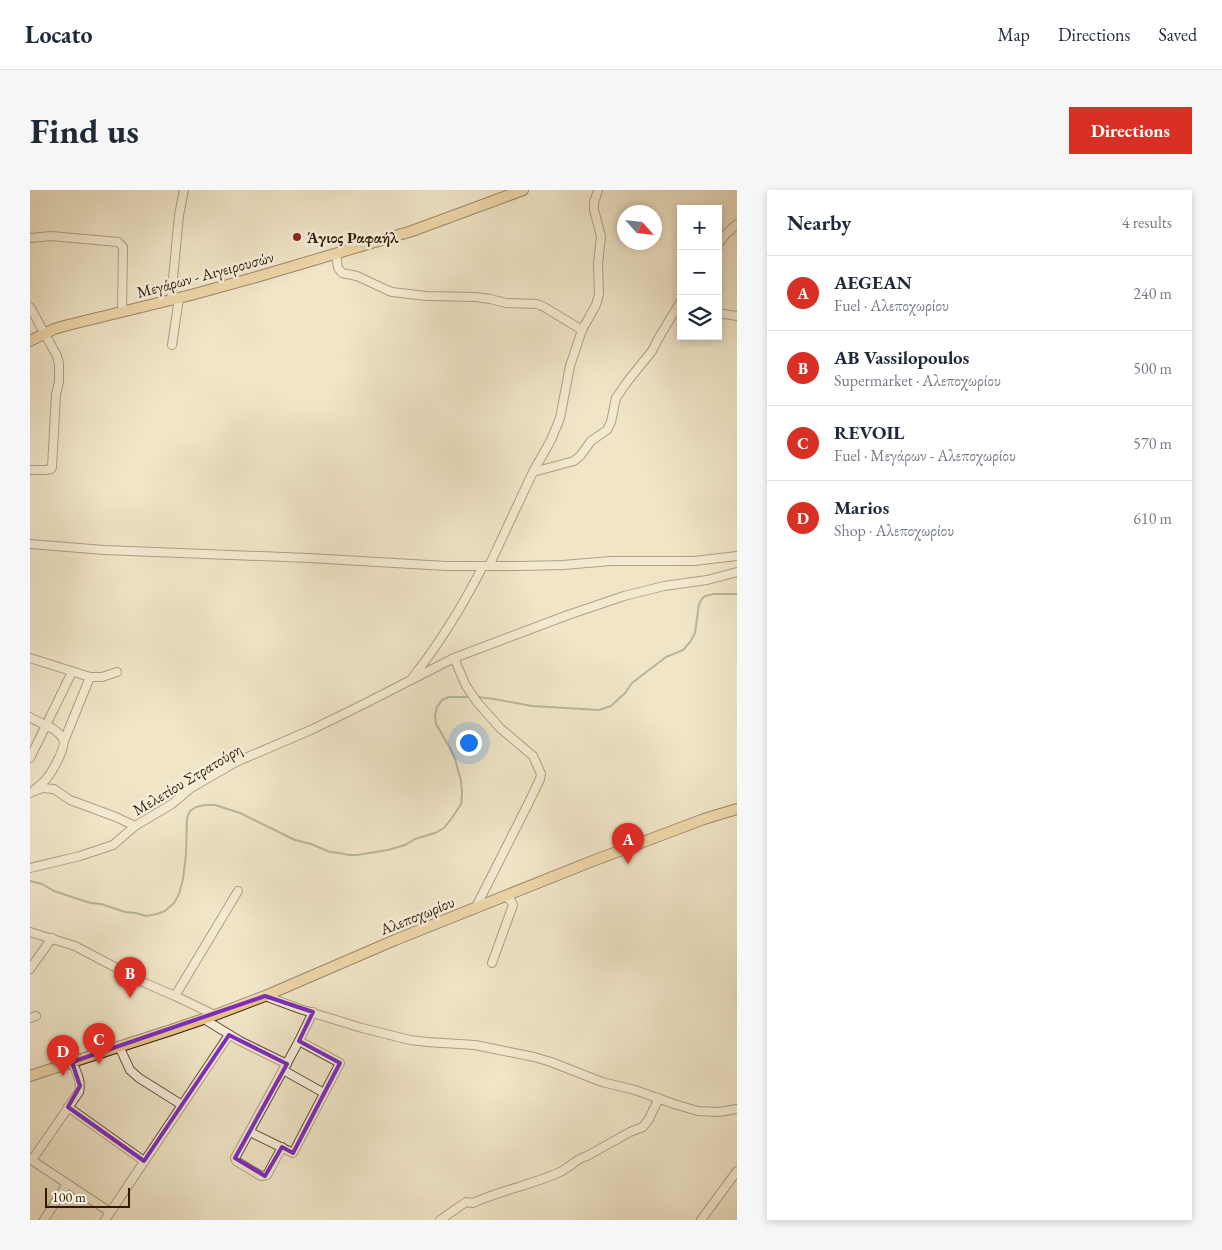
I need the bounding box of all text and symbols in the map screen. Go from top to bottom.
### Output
text: Locato [25,19,93,50]
text: Map [998,23,1030,46]
text: Directions [1058,23,1130,46]
text: Saved [1158,23,1197,46]
button: Directions [1069,107,1192,154]
text: Find us [30,108,139,153]
north arrow [617,205,662,250]
map controls [677,205,722,340]
button: + [677,205,722,250]
text: Nearby [787,209,851,236]
text: 4 results [1122,212,1172,233]
place label: Άγιος Ραφαήλ [306,227,399,248]
marker: Άγιος Ραφαήλ [291,231,303,243]
street label: Μεγάρων - Αιγειρουσών [134,246,276,303]
button: − [677,250,722,295]
text: AEGEAN [834,270,912,295]
text: A [797,283,809,304]
text: 240 m [1133,283,1172,304]
button: layers [677,295,722,340]
text: Fuel · Αλεποχωρίου [834,295,949,316]
text: AB Vassilopoulos [834,345,969,370]
text: B [798,358,808,379]
text: 500 m [1133,358,1172,379]
text: Supermarket · Αλεποχωρίου [834,370,1001,391]
text: REVOIL [834,420,904,445]
text: C [797,433,809,454]
text: 570 m [1133,433,1172,454]
text: Fuel · Μεγάρων - Αλεποχωρίου [834,445,1016,466]
text: Marios [834,495,889,520]
text: D [797,508,809,529]
text: 610 m [1133,508,1172,529]
text: Shop · Αλεποχωρίου [834,520,954,541]
your location [456,730,482,756]
street label: Μελετίου Στρατούρη [129,739,246,820]
pin: A [612,823,644,864]
street label: Αλεποχωρίου [376,891,458,940]
pin: B [114,957,146,998]
pin: C [83,1023,115,1064]
pin: D [47,1035,79,1076]
scale bar [45,1185,130,1208]
text: 100 m [52,1188,86,1206]

